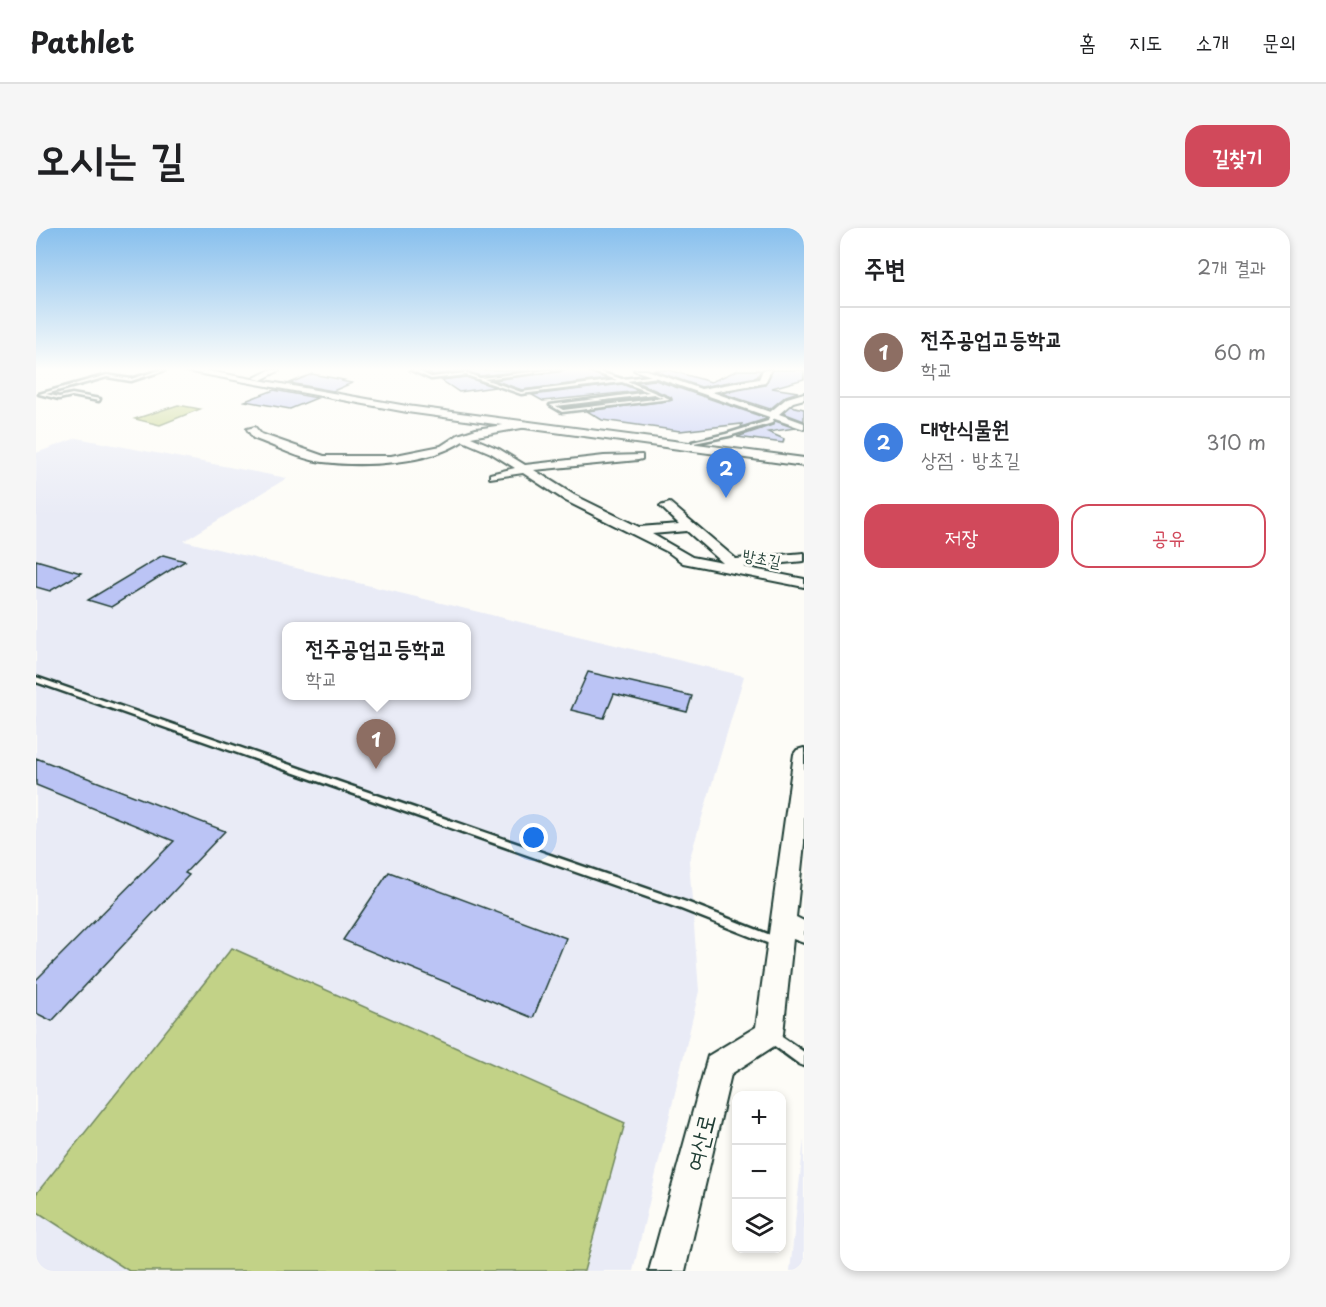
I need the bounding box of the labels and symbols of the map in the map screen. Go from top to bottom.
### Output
pin: 2 [706,448,746,498]
street label: 방초길 [741,542,783,572]
pin: 1 [356,720,396,769]
your location [519,823,548,852]
street label: 여산로 [675,1110,723,1174]

